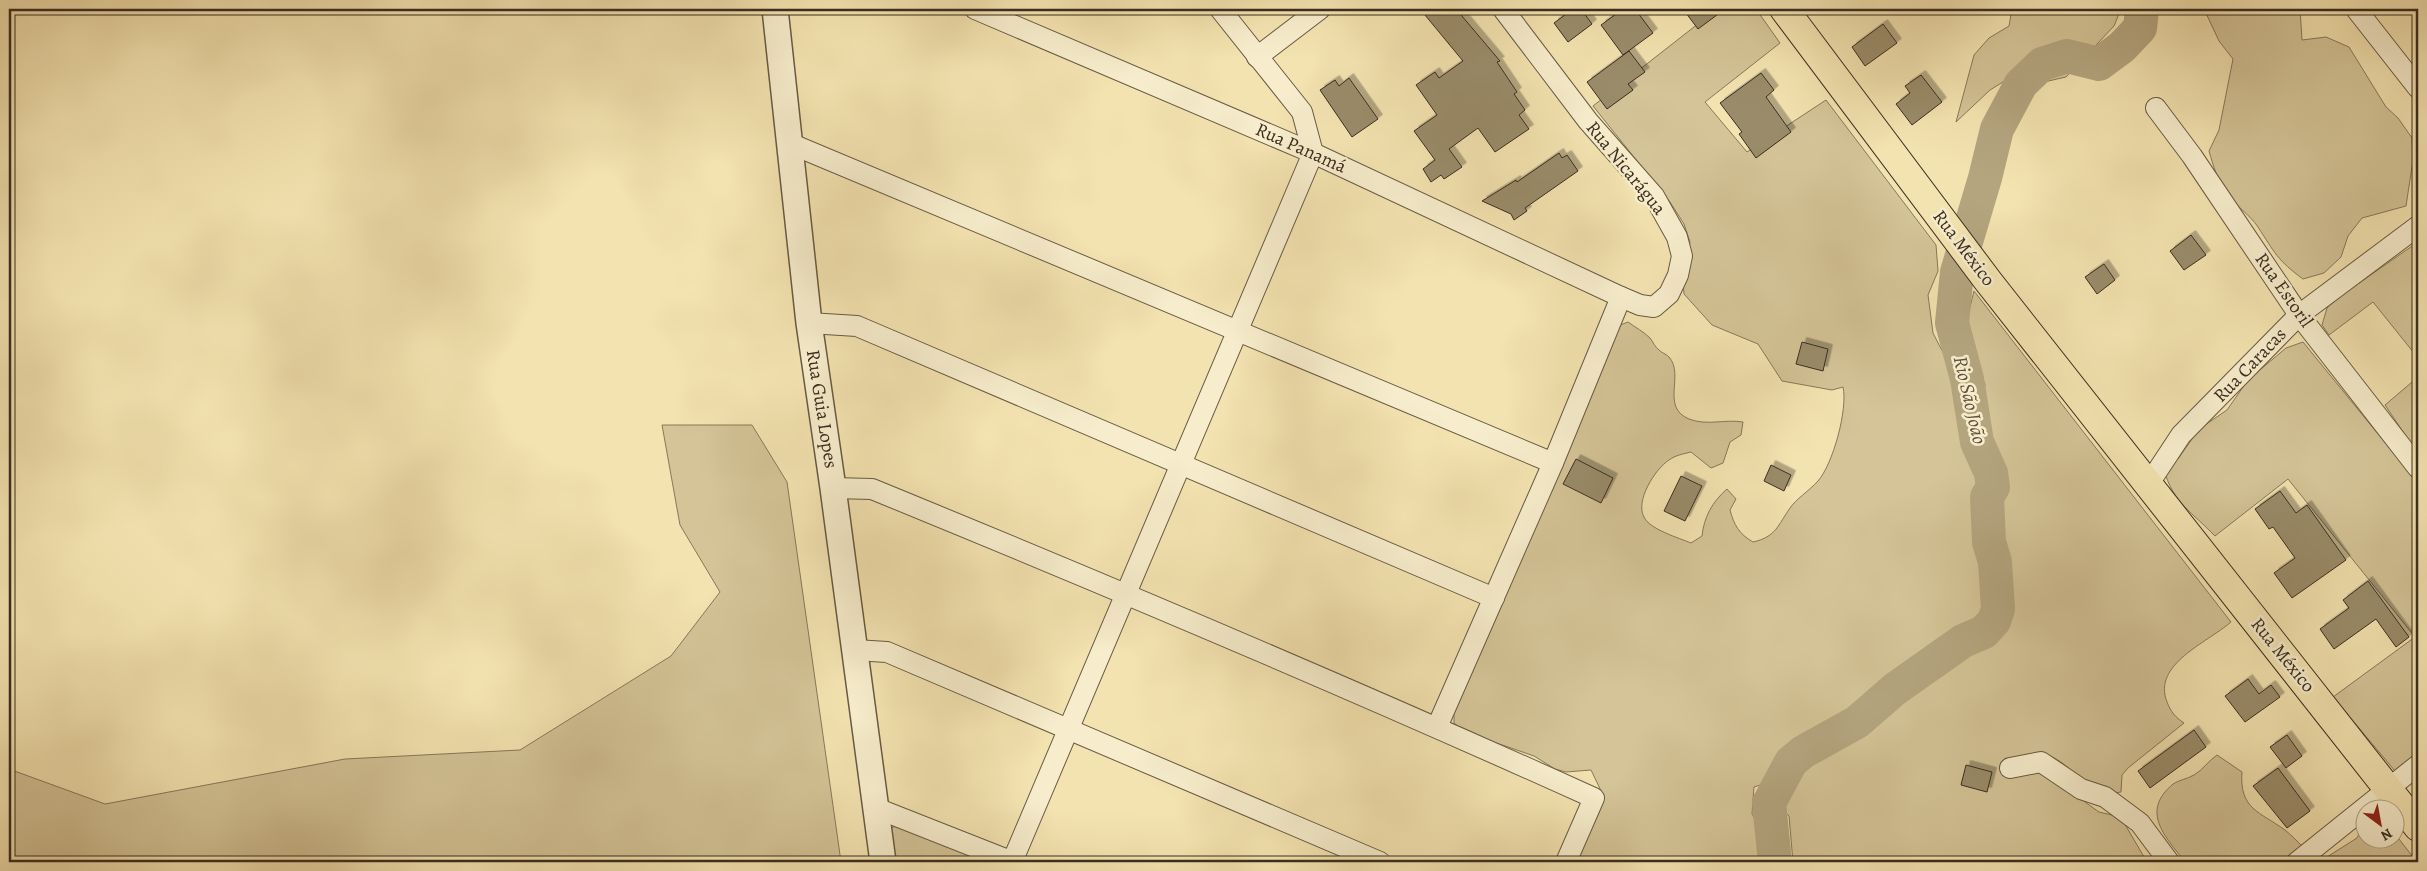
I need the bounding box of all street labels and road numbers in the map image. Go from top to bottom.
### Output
street label: Rua Nicarágua [1580,115,1672,221]
street label: Rua Panamá [1251,116,1351,180]
street label: Rua México [1927,204,2001,292]
street label: Rua Estoril [2249,247,2319,333]
street label: Rua Caracas [2208,322,2292,408]
street label: Rua Guia Lopes [800,348,844,470]
street label: Rua México [2245,612,2321,698]

